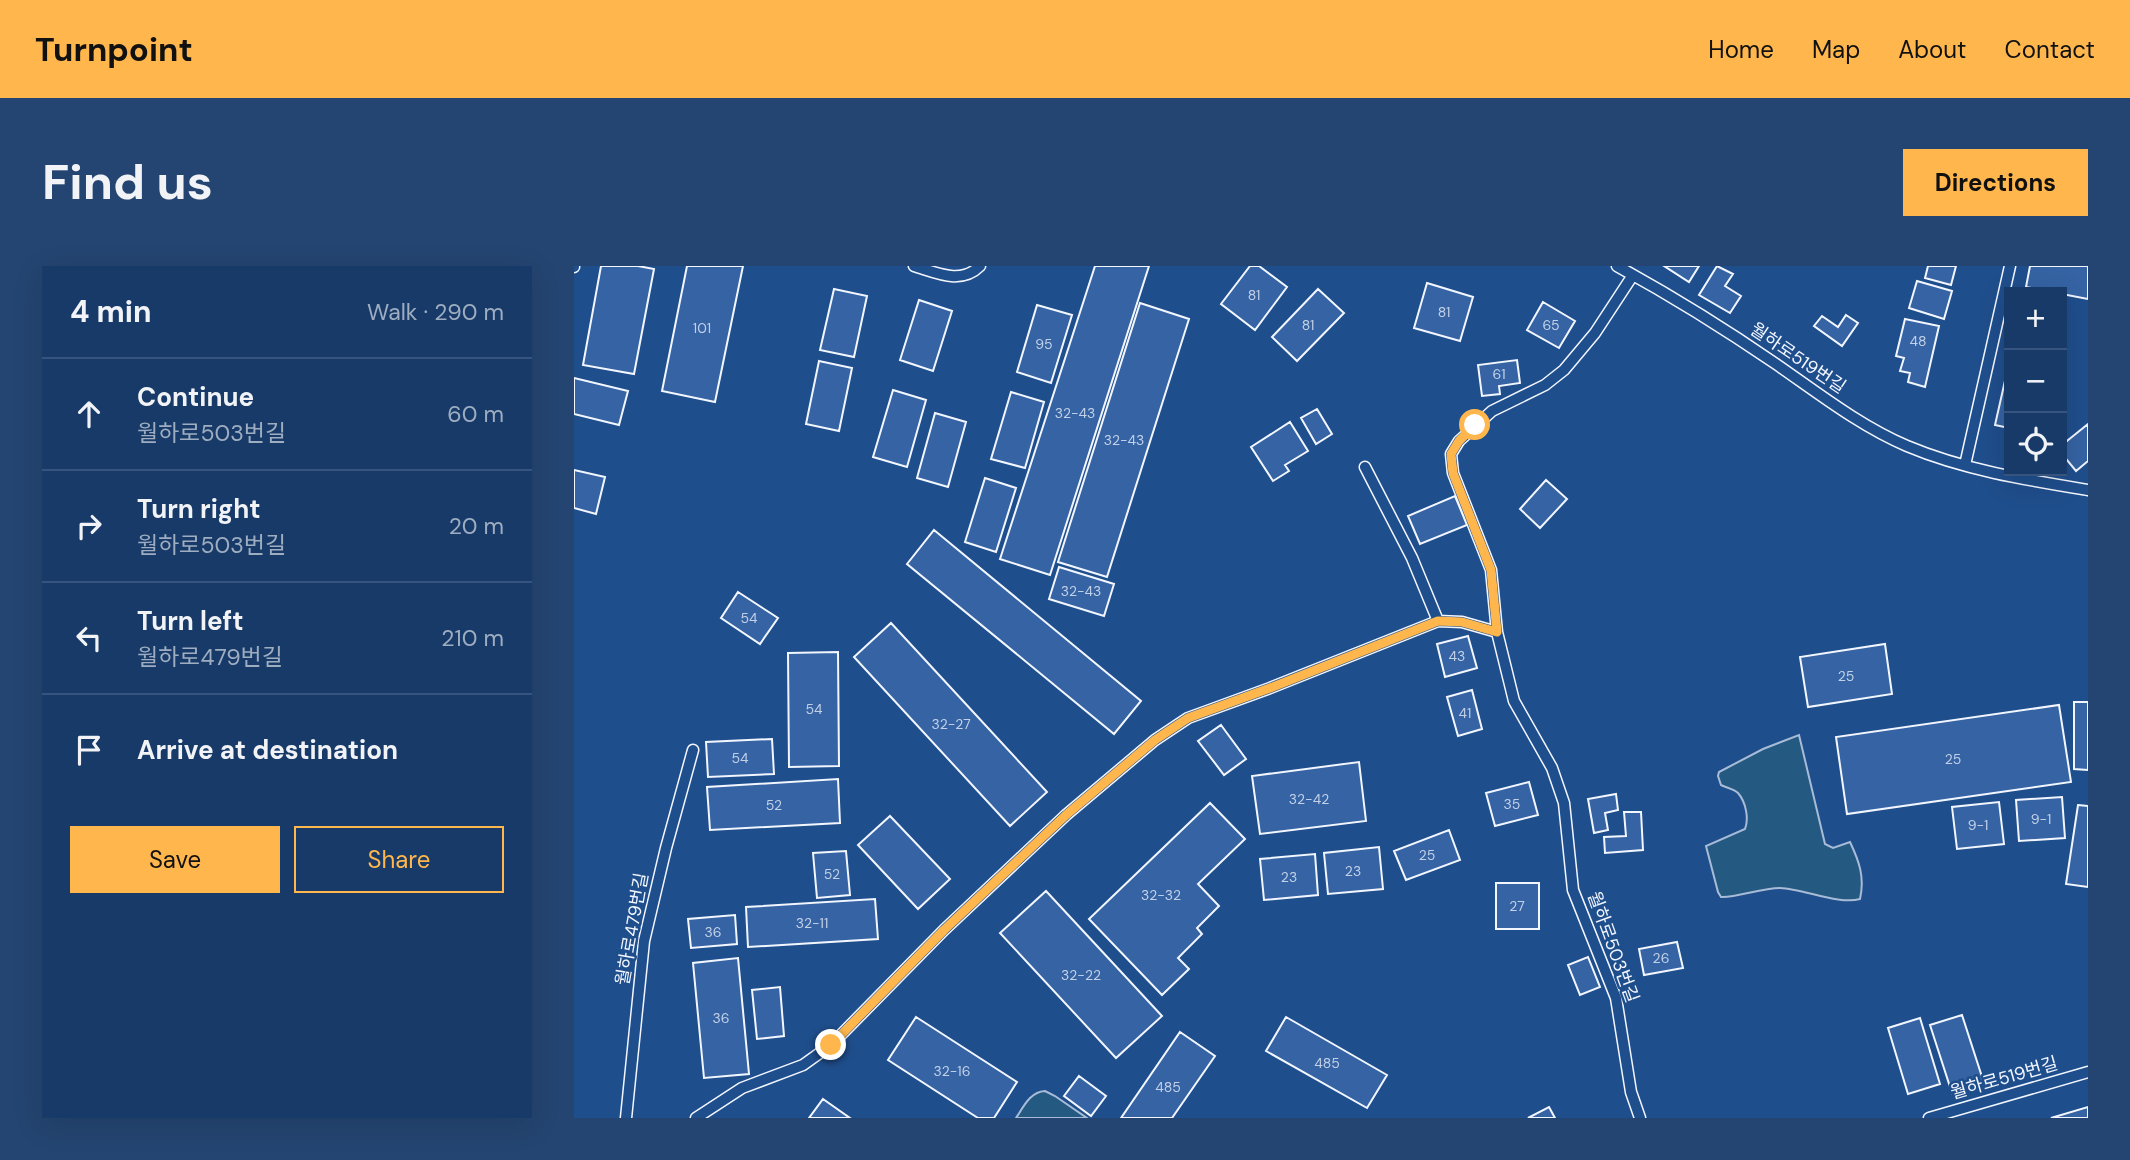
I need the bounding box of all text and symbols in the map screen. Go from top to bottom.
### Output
text: Turnpoint [35,28,193,71]
text: Home [1708,34,1774,65]
text: Map [1812,34,1860,65]
text: About [1898,34,1967,65]
text: Contact [2005,34,2095,65]
button: Directions [1903,149,2088,216]
text: Find us [42,150,213,214]
house number: 81 [1248,286,1260,304]
map controls [2004,287,2067,476]
button: + [2004,287,2067,350]
text: 4 min [70,292,152,331]
text: Walk · 290 m [367,297,504,327]
house number: 81 [1438,303,1450,321]
house number: 81 [1302,316,1314,334]
house number: 65 [1542,316,1560,334]
street label: 월하로519번길 [1745,317,1851,399]
house number: 101 [693,319,711,337]
house number: 48 [1909,332,1927,350]
house number: 95 [1035,335,1053,353]
button: − [2004,350,2067,413]
house number: 61 [1492,365,1506,383]
text: Continue [137,380,254,414]
icon: ahead [70,395,108,433]
text: 60 m [447,399,504,429]
house number: 32-43 [1055,404,1095,422]
route start [1459,409,1490,440]
button: locate [2004,413,2067,476]
text: 월하로503번길 [137,418,286,448]
house number: 32-43 [1104,431,1144,449]
text: Turn right [137,492,261,526]
icon: right [70,507,108,545]
text: 20 m [449,511,504,541]
text: 월하로503번길 [137,530,286,560]
house number: 32-43 [1061,582,1101,600]
text: Turn left [137,604,244,638]
house number: 54 [740,609,758,627]
icon: left [70,619,108,657]
text: 210 m [441,623,504,653]
text: 월하로479번길 [137,642,283,672]
house number: 43 [1449,647,1465,665]
house number: 25 [1838,667,1854,685]
house number: 54 [805,700,823,718]
house number: 41 [1459,704,1471,722]
house number: 32-27 [931,715,971,733]
icon: arrive [70,731,108,769]
text: Arrive at destination [137,733,398,767]
house number: 54 [731,749,749,767]
house number: 25 [1945,750,1961,768]
house number: 32-42 [1289,790,1329,808]
house number: 35 [1504,795,1520,813]
house number: 52 [766,796,782,814]
house number: 9-1 [2031,810,2051,828]
house number: 9-1 [1968,816,1988,834]
button: Save [70,826,280,893]
button: Share [294,826,504,893]
house number: 25 [1419,846,1435,864]
house number: 23 [1345,862,1361,880]
house number: 52 [824,865,840,883]
house number: 23 [1281,868,1297,886]
street label: 월하로479번길 [610,871,654,987]
house number: 32-32 [1141,886,1181,904]
street label: 월하로503번길 [1582,888,1644,1006]
house number: 27 [1509,897,1525,915]
house number: 32-11 [796,914,828,932]
house number: 36 [704,923,722,941]
house number: 26 [1653,949,1669,967]
house number: 32-22 [1061,966,1101,984]
house number: 36 [712,1009,730,1027]
route end [815,1029,846,1060]
street label: 월하로519번길 [1947,1051,2061,1105]
house number: 485 [1314,1054,1340,1072]
house number: 32-16 [933,1062,971,1080]
house number: 485 [1155,1078,1181,1096]

